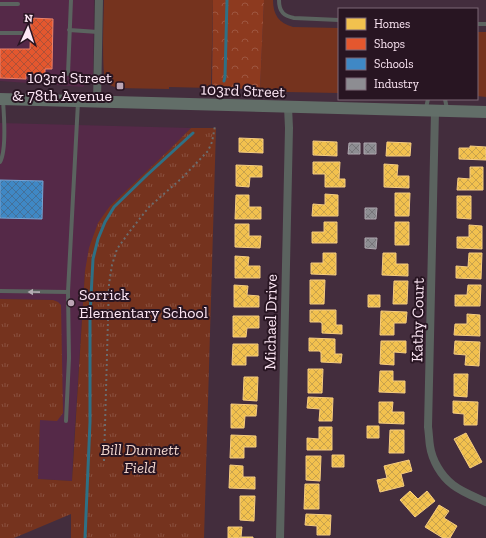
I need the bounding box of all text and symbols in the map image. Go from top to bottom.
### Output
north arrow [8,8,48,48]
legend [338,8,478,100]
text: N [24,12,34,25]
text: Homes [374,17,410,31]
text: Shops [374,37,405,51]
text: Schools [374,57,413,71]
place label: 103rd Street & 78th Avenue [12,68,112,105]
text: Industry [374,77,420,91]
street label: 103rd Street [200,80,286,101]
marker: 103rd Street & 78th Avenue [115,81,125,91]
street label: Michael Drive [260,274,281,370]
street label: Kathy Court [407,278,428,362]
place label: Sorrick Elementary School [79,285,208,322]
one-way arrow [28,288,40,295]
marker: Sorrick Elementary School [66,298,76,308]
park label: Bill Dunnett Field [101,440,180,477]

